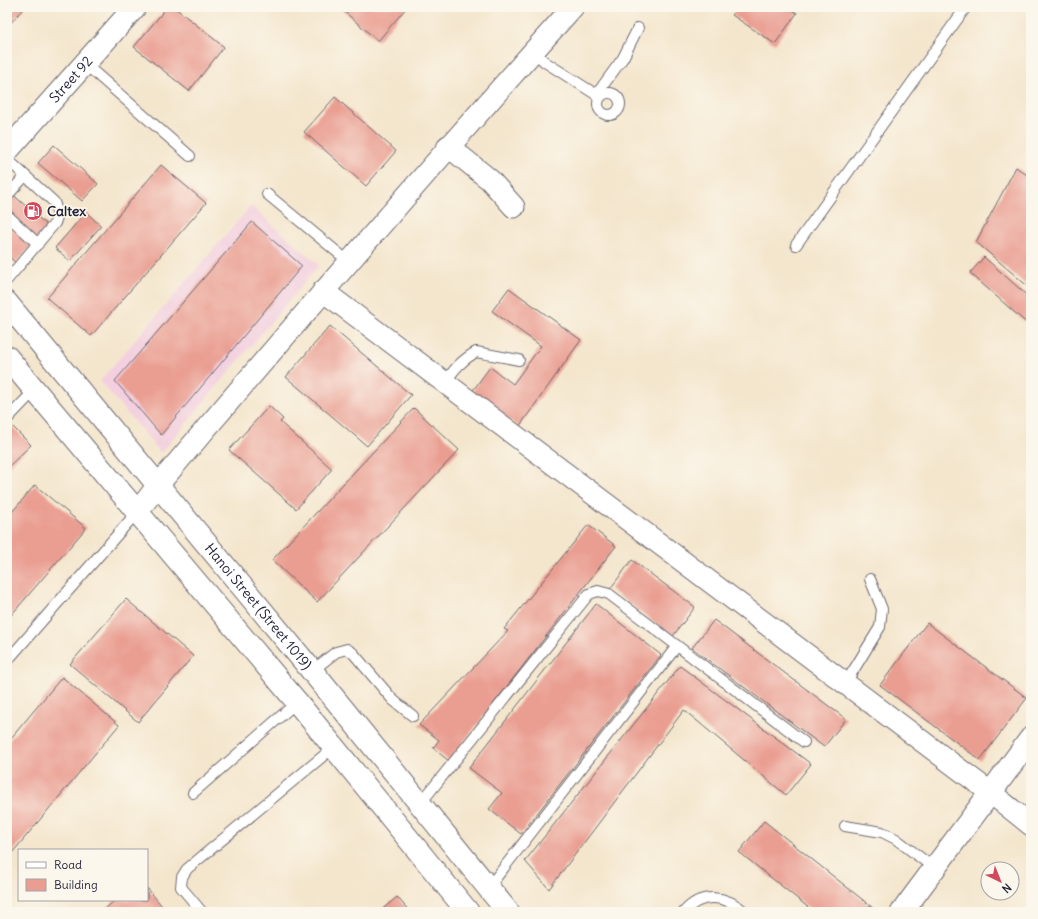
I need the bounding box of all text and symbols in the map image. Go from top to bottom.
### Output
street label: Street 92 [45,52,96,106]
fuel station icon: Caltex [22,200,44,222]
place label: Caltex [47,202,86,220]
street label: Hanoi Street (Street 1019) [201,540,316,673]
legend [18,849,148,901]
text: Road [54,857,82,872]
north arrow [980,861,1020,901]
text: Building [54,877,98,892]
text: N [999,881,1014,896]

